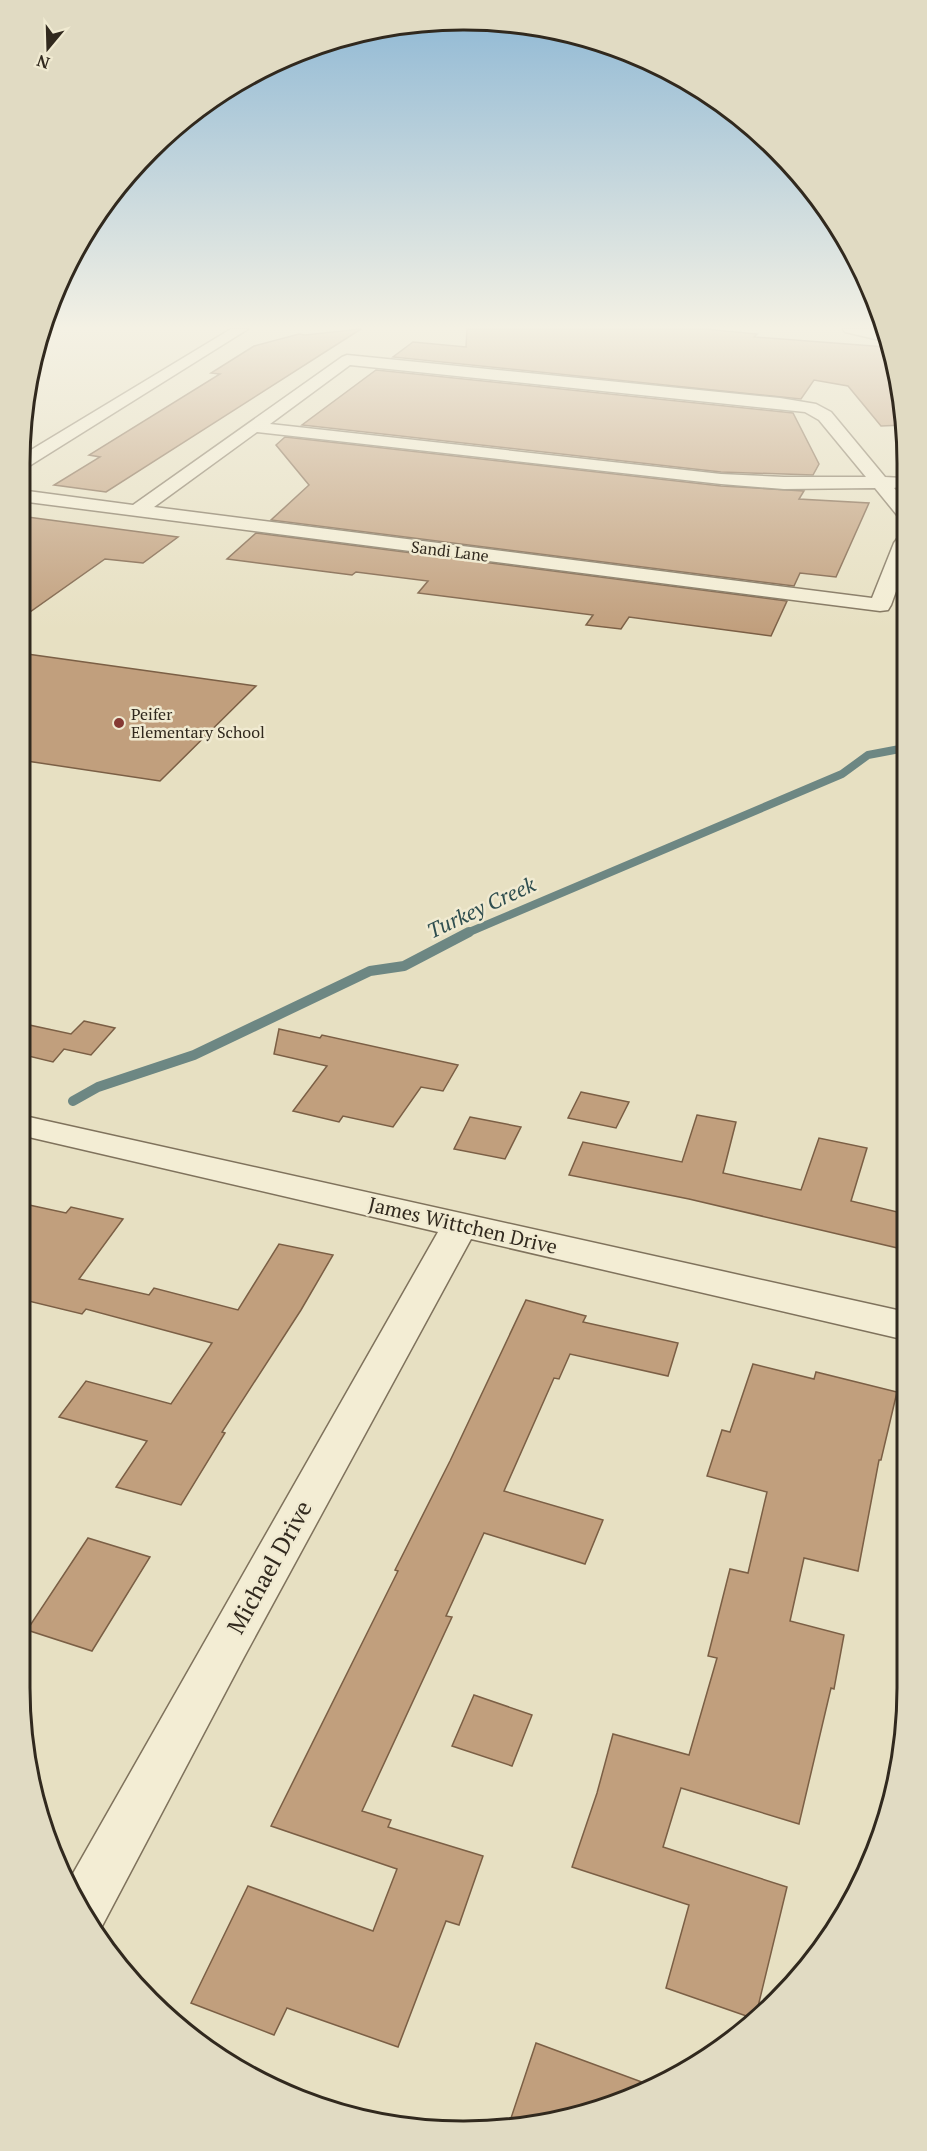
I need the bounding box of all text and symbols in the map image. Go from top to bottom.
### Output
north arrow [18,18,78,78]
text: N [34,50,52,75]
street label: Sandi Lane [410,535,490,567]
place label: Peifer Elementary School [131,703,265,743]
marker: Peifer Elementary School [112,716,126,730]
water label: Turkey Creek [422,869,541,944]
street label: James Wittchen Drive [366,1190,560,1260]
street label: Michael Drive [219,1495,319,1639]

